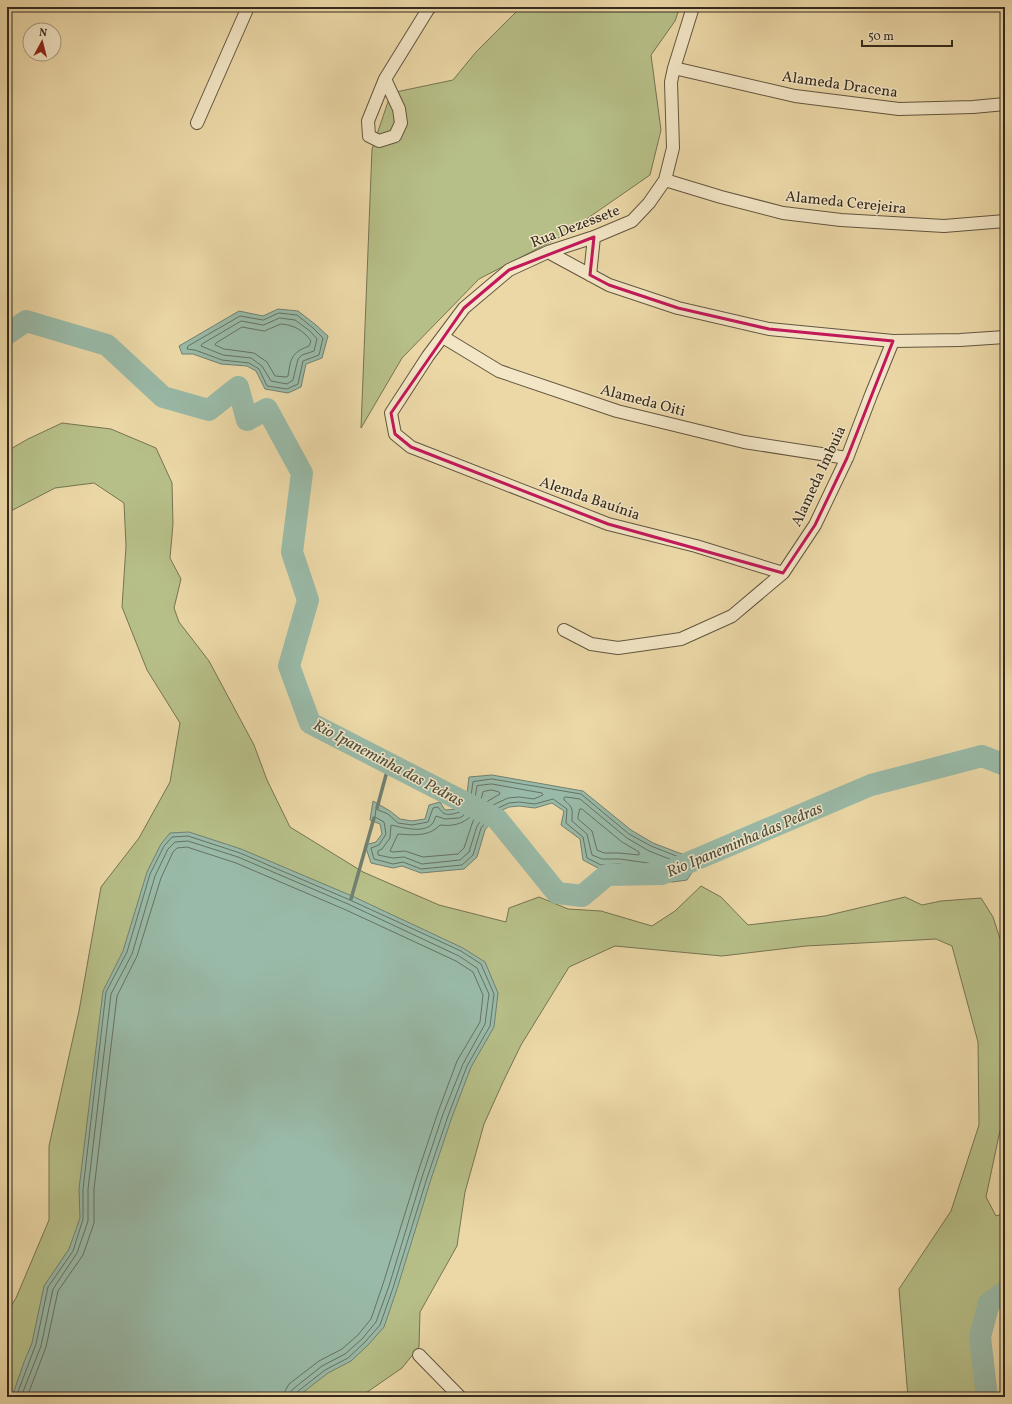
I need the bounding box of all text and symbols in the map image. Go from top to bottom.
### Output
north arrow [22,22,62,62]
scale bar [862,22,952,48]
text: N [38,26,48,41]
text: 50 m [868,29,894,45]
street label: Alameda Dracena [781,67,899,104]
street label: Alameda Cerejeira [784,187,907,220]
street label: Rua Dezessete [528,201,623,254]
street label: Alameda Oiti [598,380,687,423]
street label: Alameda Imbuia [787,423,852,531]
street label: Alemda Bauínia [536,472,643,526]
water label: Rio Ipaneminha das Pedras [309,715,467,813]
water label: Rio Ipaneminha das Pedras [663,798,826,884]

